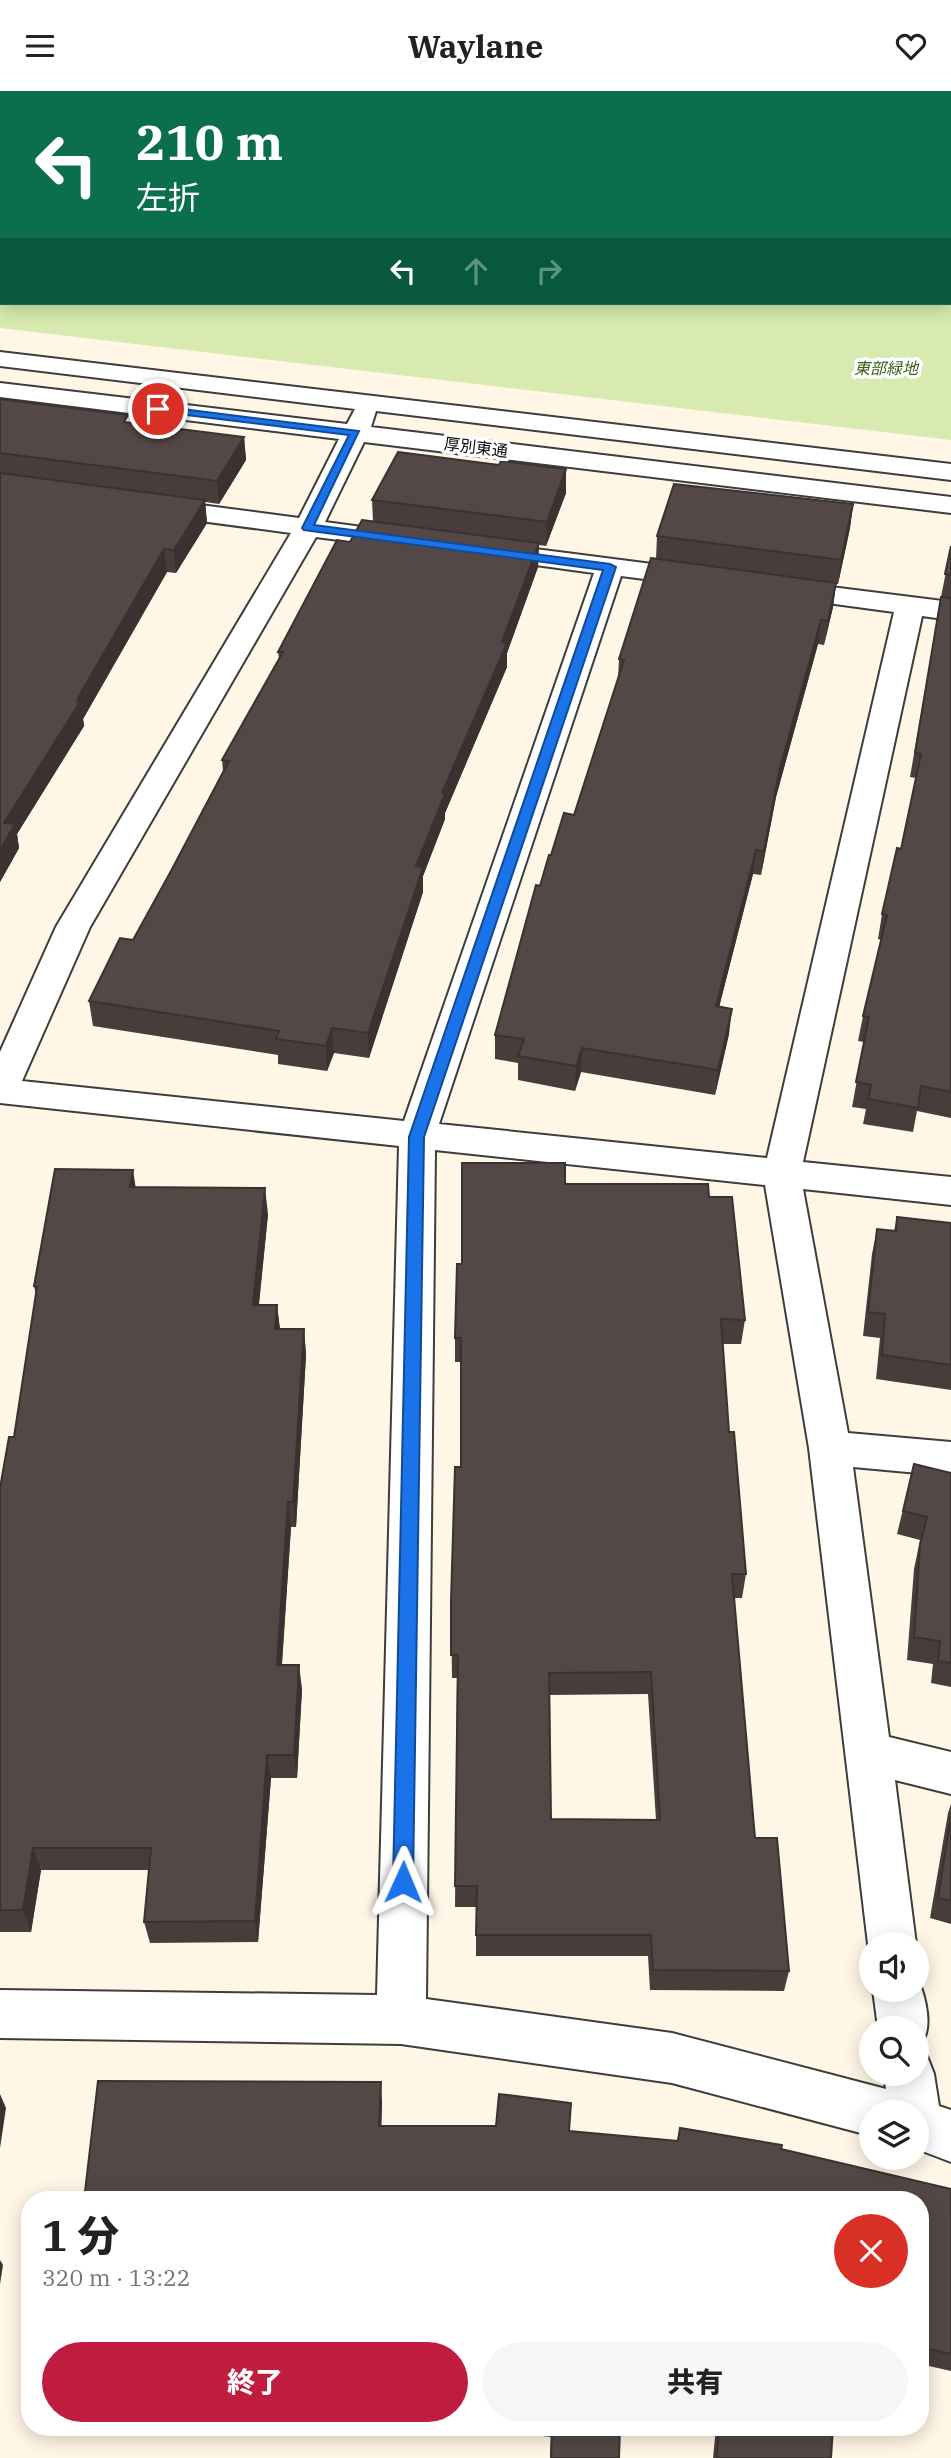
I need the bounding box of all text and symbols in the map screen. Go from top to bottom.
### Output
text: Waylane [408,25,543,67]
icon: menu [21,27,59,65]
icon: heart [892,27,930,65]
text: 210 m [136,110,283,173]
icon: left [21,119,112,210]
text: 左折 [136,176,200,218]
icon: left [384,252,422,290]
icon: ahead [457,252,495,290]
icon: right [530,252,568,290]
park label: 東部緑地 [854,358,920,378]
pin [128,379,188,439]
icon: arrive [139,390,177,428]
street label: 厚別東通 [443,433,509,461]
position arrow [366,1845,440,1919]
map controls [859,1932,929,2170]
button: sound [859,1932,929,2002]
button: search [859,2016,929,2086]
button: layers [859,2100,929,2170]
text: 1 分 [42,2208,119,2263]
button: close [834,2214,908,2288]
text: 320 m · 13:22 [42,2262,191,2292]
button: 終了 [42,2342,468,2422]
button: 共有 [482,2342,908,2422]

